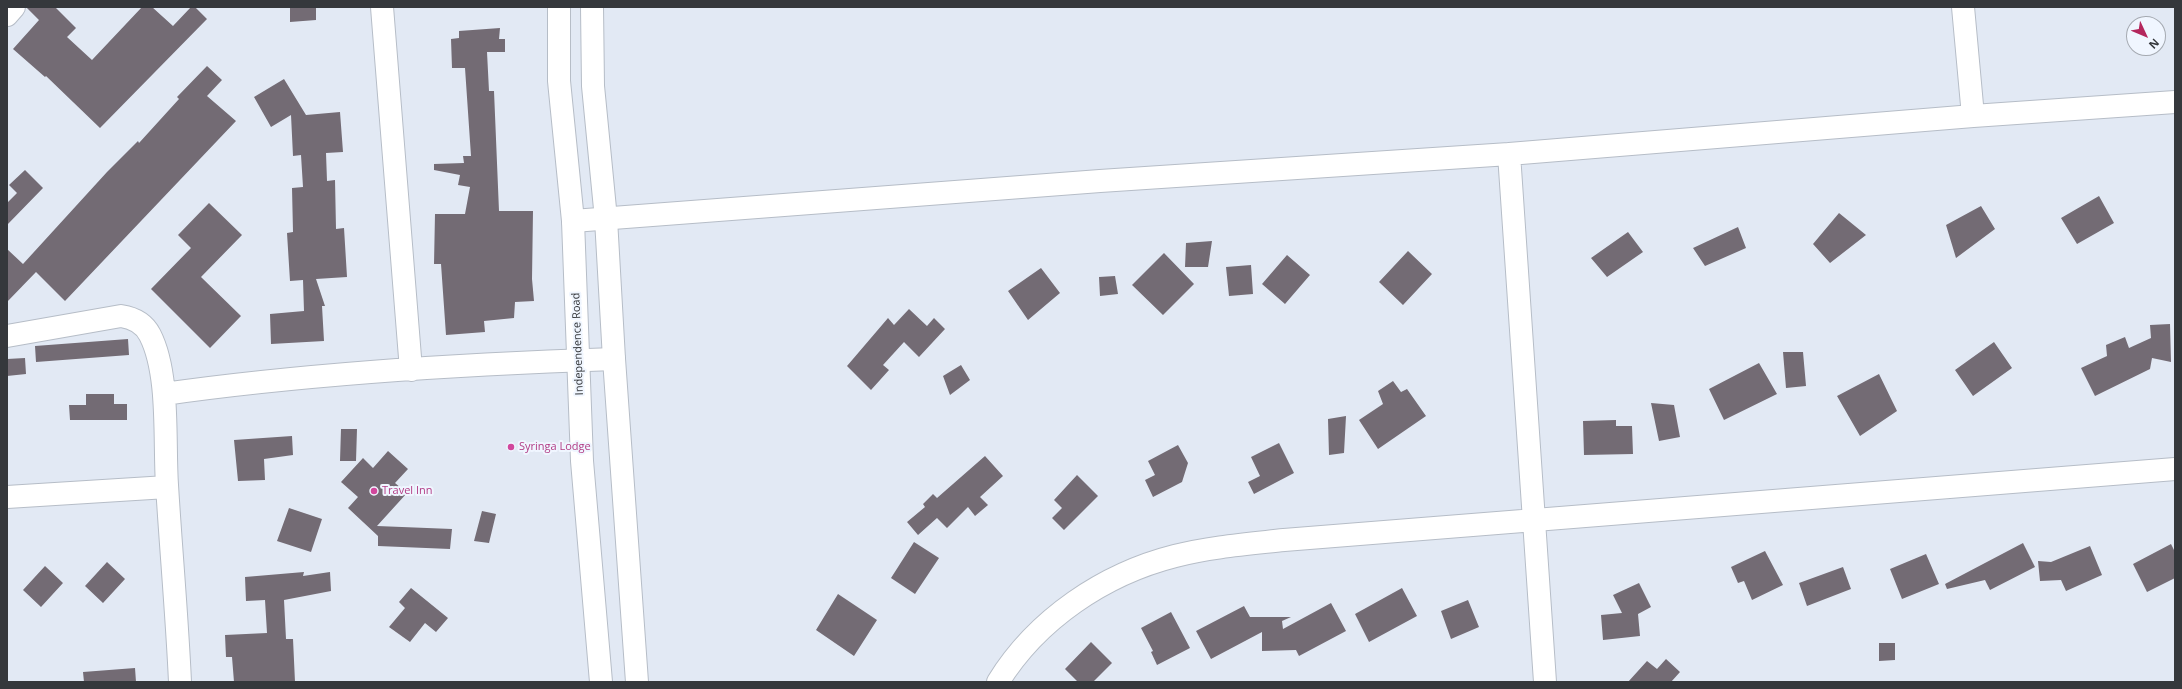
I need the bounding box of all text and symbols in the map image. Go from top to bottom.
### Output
north arrow [2126,16,2166,56]
text: N [2146,36,2163,52]
street label: Independence Road [570,293,586,395]
place label: Syringa Lodge [519,440,591,454]
marker: Syringa Lodge [506,442,516,452]
place label: Travel Inn [382,484,433,498]
marker: Travel Inn [369,486,379,496]

